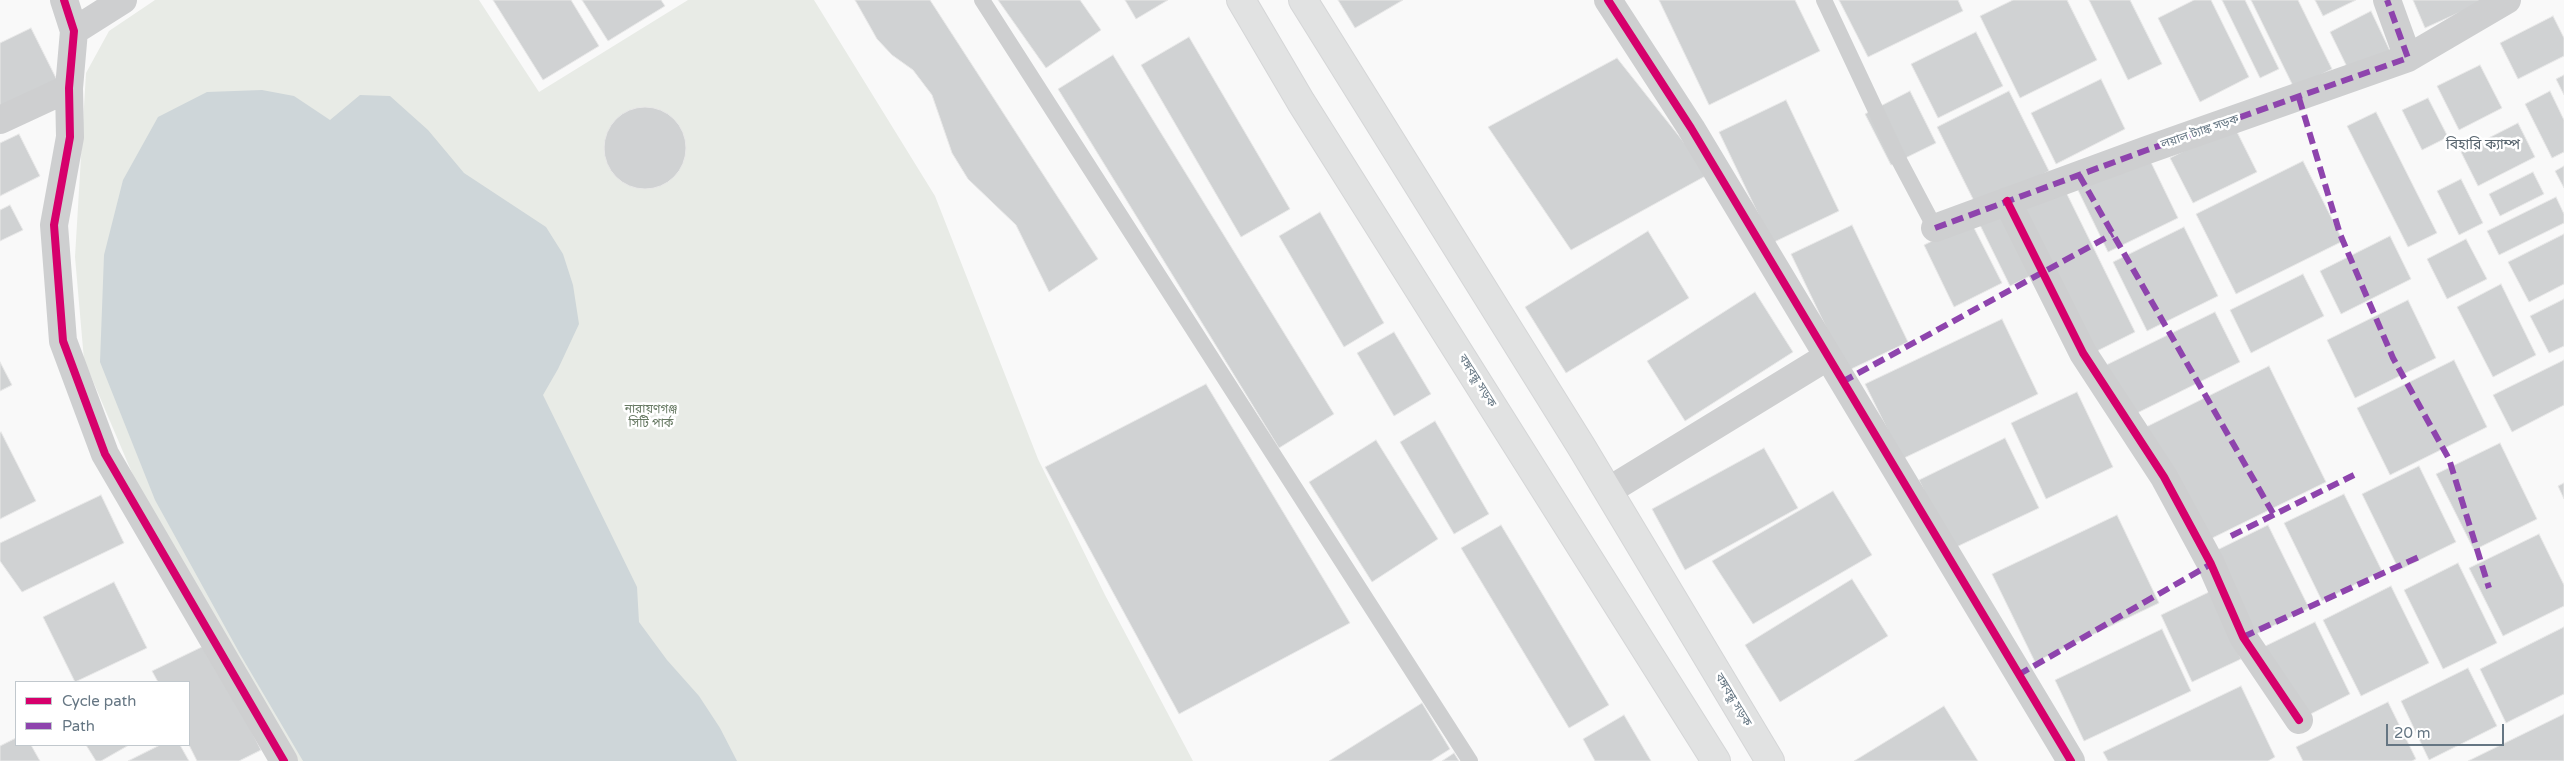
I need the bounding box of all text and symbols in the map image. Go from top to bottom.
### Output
street label: লয়াল ট্যাঙ্ক সড়ক [2159,112,2241,152]
district label: বিহারি ক্যাম্প [2446,137,2520,153]
street label: বঙ্গবন্ধু সড়ক [1455,352,1499,410]
park label: নারায়ণগঞ্জ সিটি পার্ক [625,403,677,431]
street label: বঙ্গবন্ধু সড়ক [1712,671,1754,729]
legend [15,681,190,746]
text: Cycle path [62,692,136,710]
scale bar [2389,714,2506,746]
text: Path [62,717,95,735]
text: 20 m [2394,724,2431,742]

